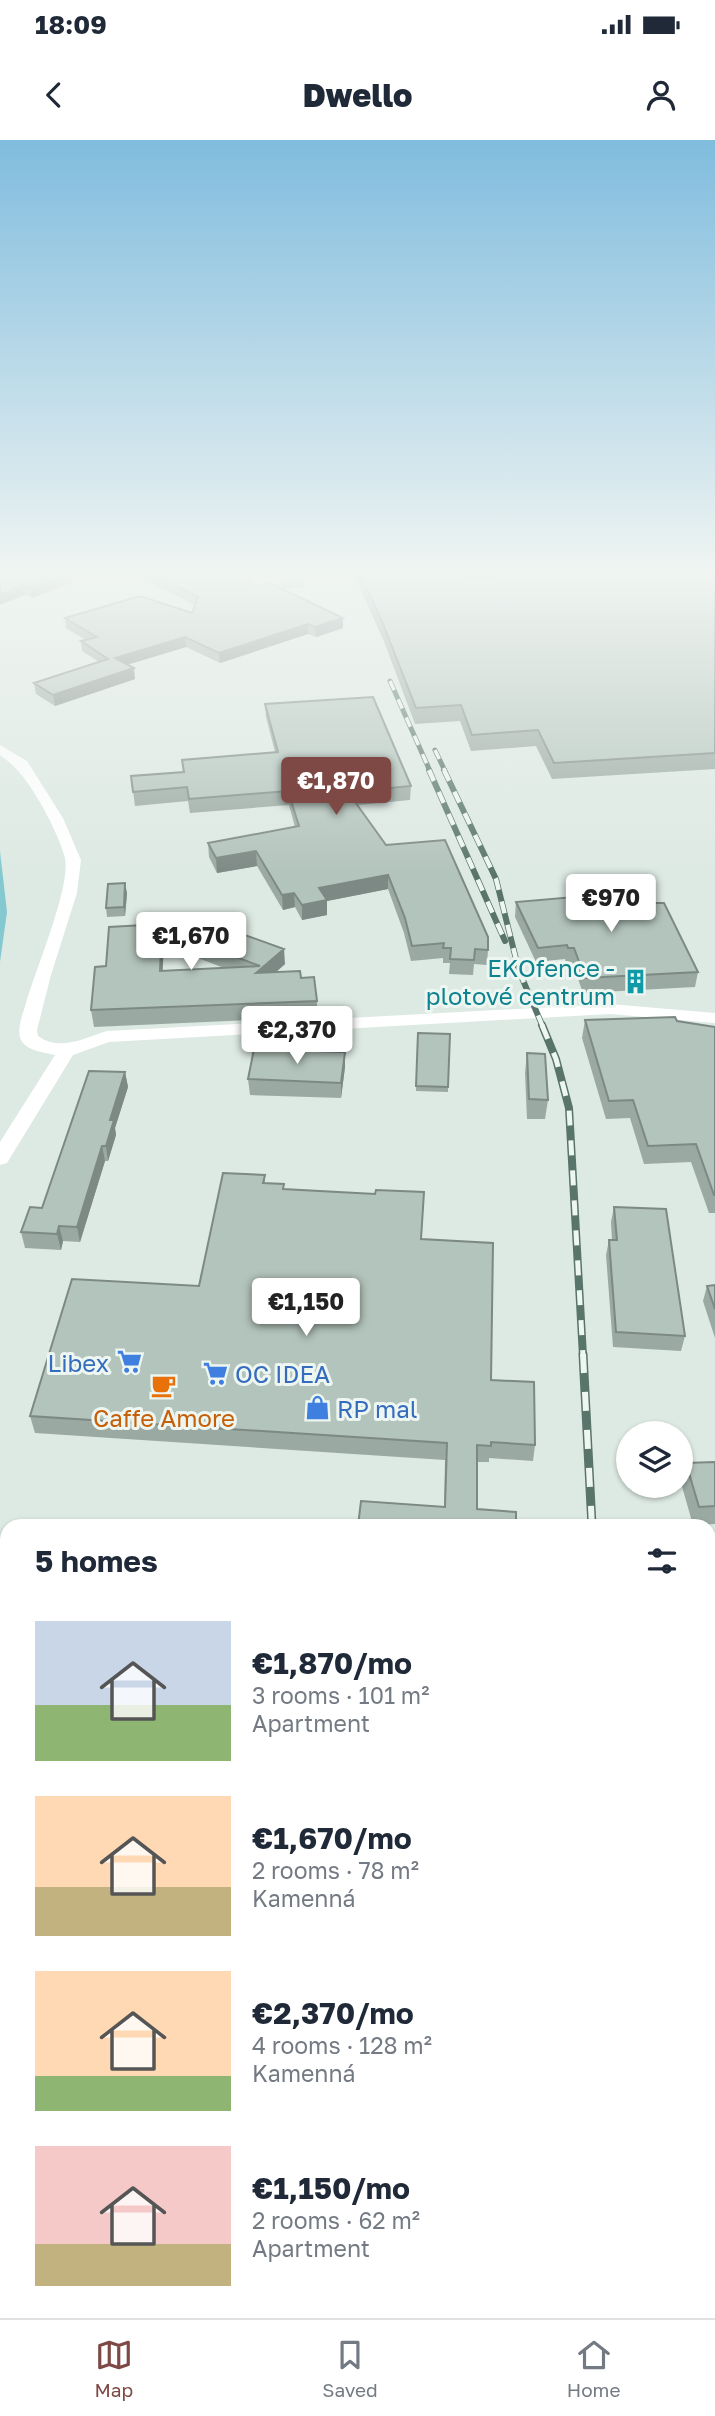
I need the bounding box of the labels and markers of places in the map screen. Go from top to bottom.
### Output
pin: €1,870 [279,758,393,817]
pin: €970 [570,874,652,934]
pin: €1,670 [134,912,248,972]
place label: EKOfence - plotové centrum [426,953,615,1010]
building icon: EKOfence - plotové centrum [621,967,649,995]
pin: €2,370 [240,1006,354,1066]
pin: €1,150 [249,1278,363,1338]
place label: Libex [47,1348,109,1377]
supermarket icon: Libex [115,1348,143,1376]
supermarket icon: OC IDEA [201,1359,229,1387]
place label: OC IDEA [235,1359,330,1388]
cafe icon: Caffe Amore [150,1372,178,1400]
shop icon: RP mal [303,1394,331,1422]
place label: RP mal [337,1394,418,1423]
place label: Caffe Amore [93,1403,235,1432]

